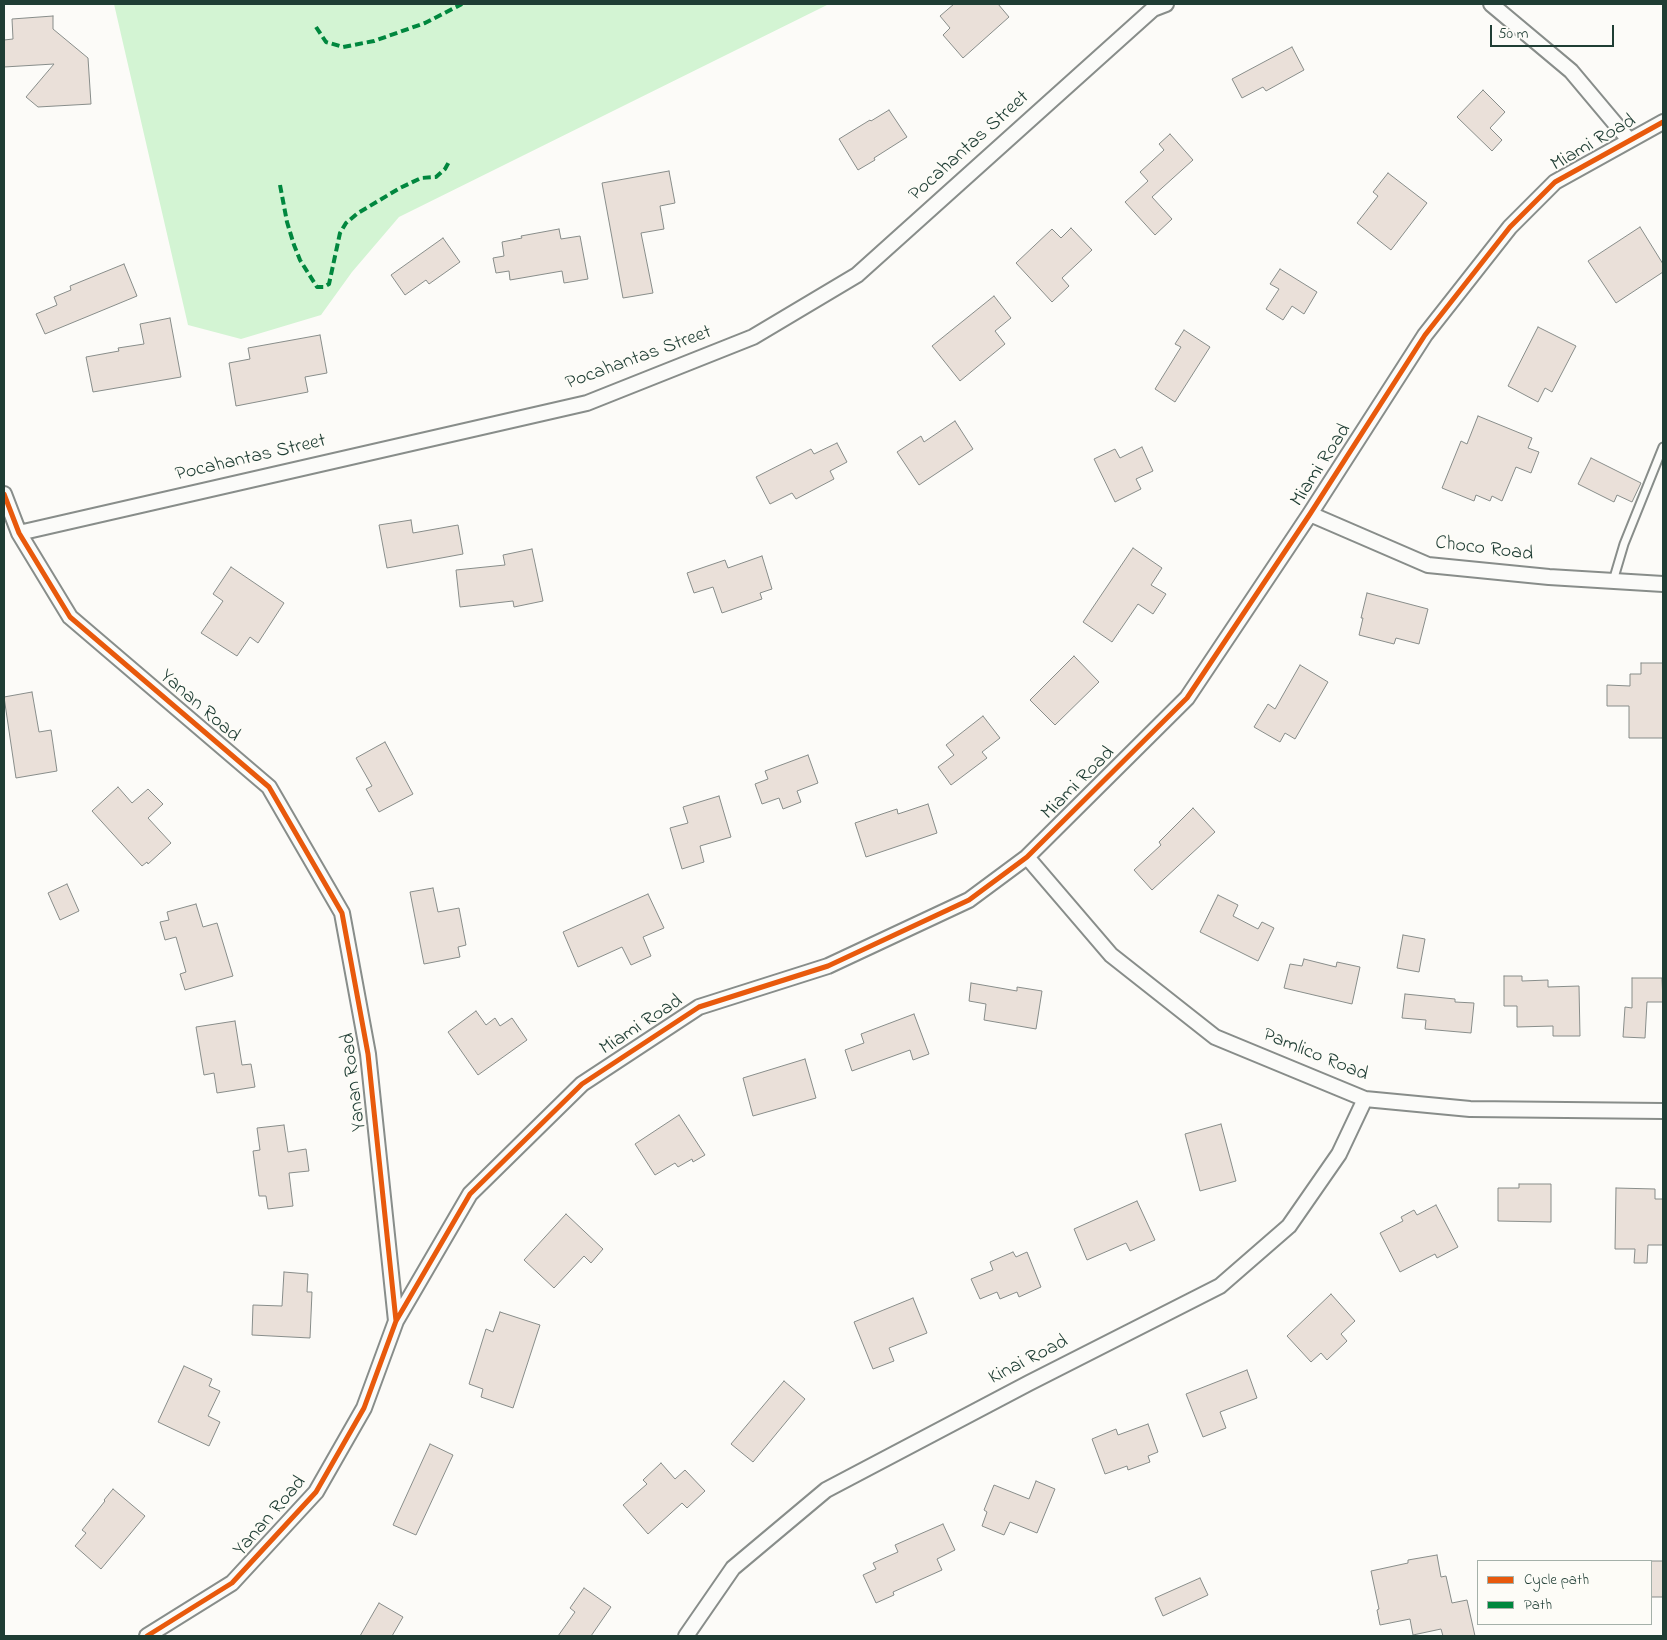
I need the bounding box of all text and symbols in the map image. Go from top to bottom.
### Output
scale bar [1492,15,1616,47]
text: 50 m [1498,23,1528,45]
street label: Pocahantas Street [905,87,1035,207]
street label: Miami Road [1547,110,1641,178]
street label: Pocahantas Street [563,321,715,397]
street label: Miami Road [1286,420,1358,512]
street label: Pocahantas Street [173,430,329,488]
street label: Choco Road [1434,532,1534,568]
street label: Yanan Road [154,665,244,749]
street label: Miami Road [1037,742,1121,826]
street label: Miami Road [596,990,688,1062]
street label: Pamlico Road [1259,1024,1371,1088]
street label: Yanan Road [337,1031,373,1133]
street label: Kinai Road [985,1331,1073,1391]
street label: Yanan Road [229,1472,313,1562]
legend [1477,1560,1652,1625]
text: Cycle path [1524,1569,1589,1591]
text: Path [1524,1594,1552,1616]

